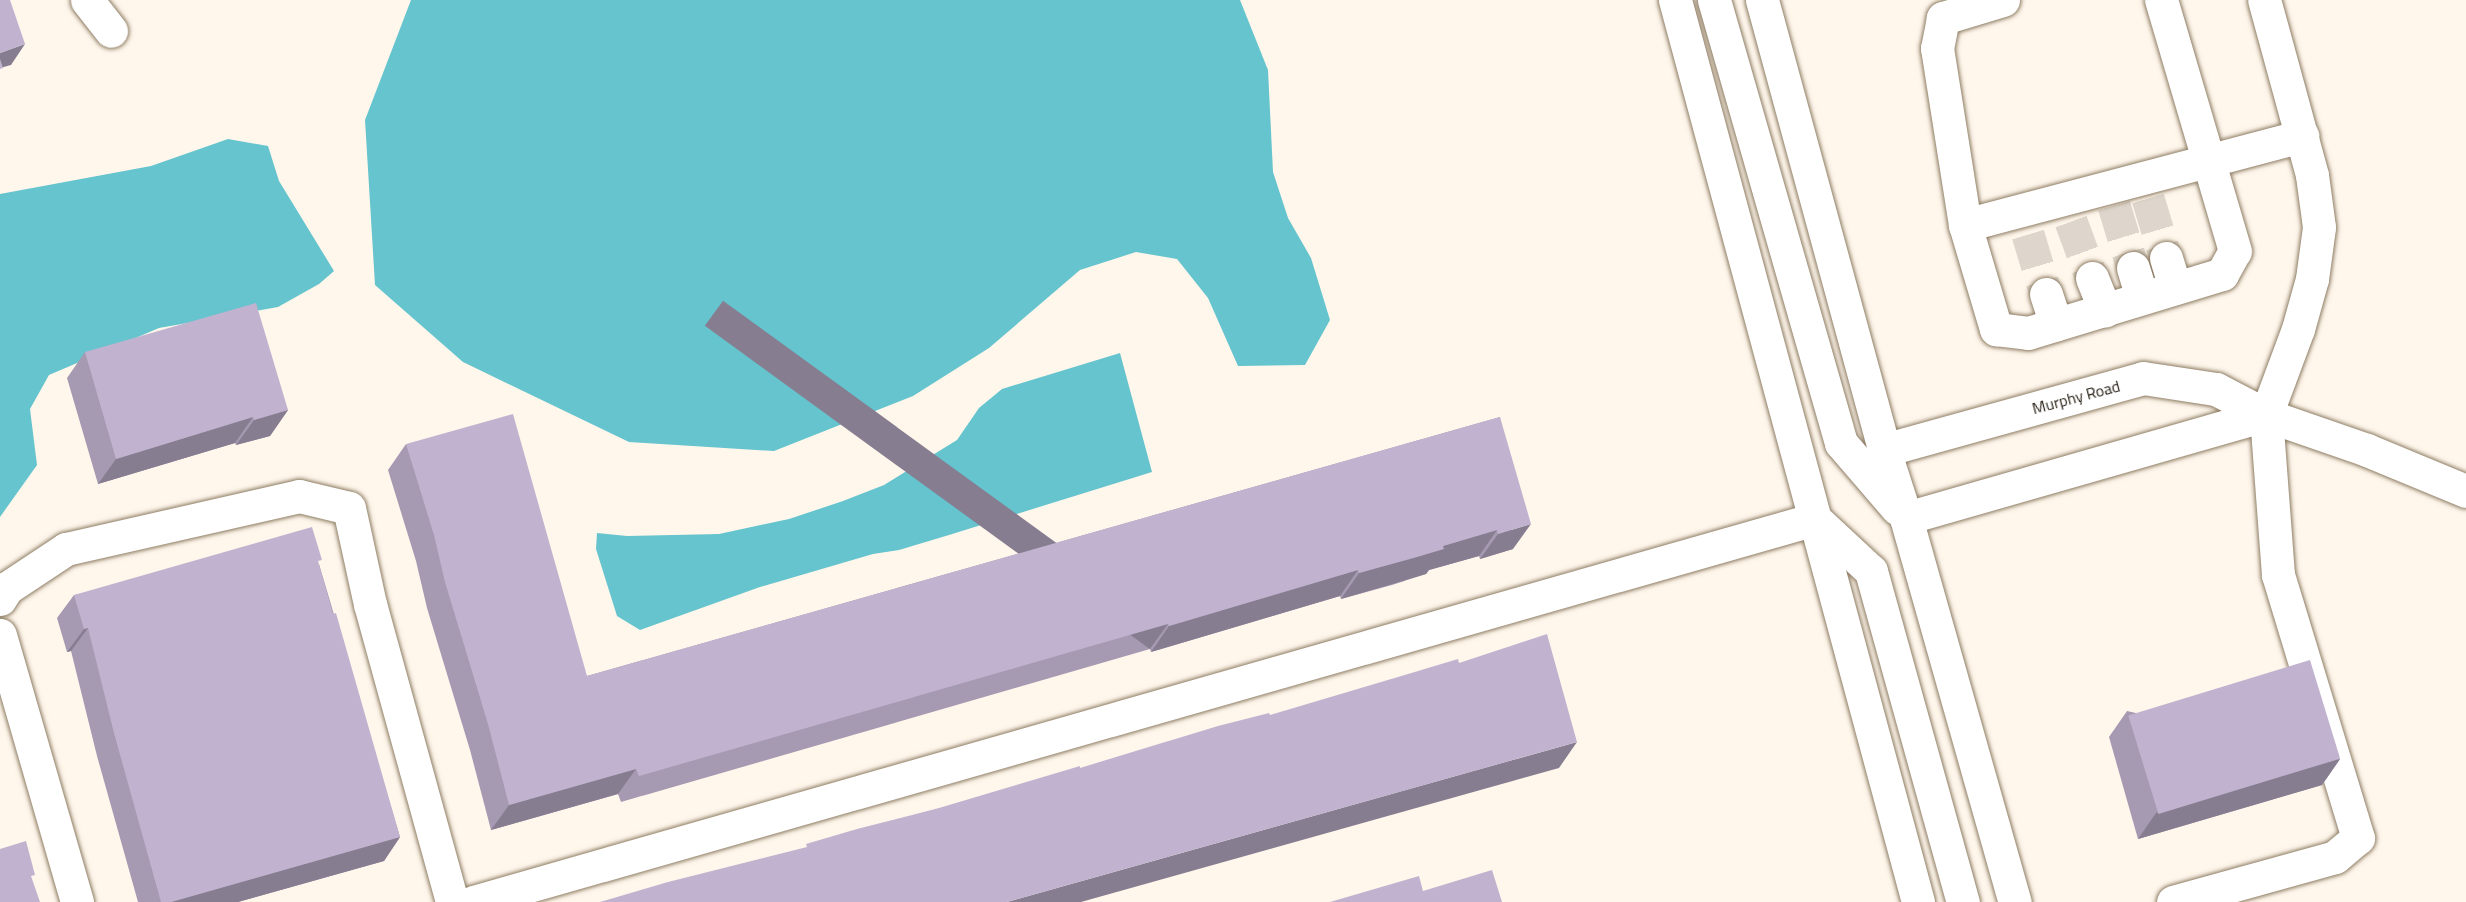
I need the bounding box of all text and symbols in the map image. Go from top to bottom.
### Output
street label: Murphy Road [2030,376,2122,418]

